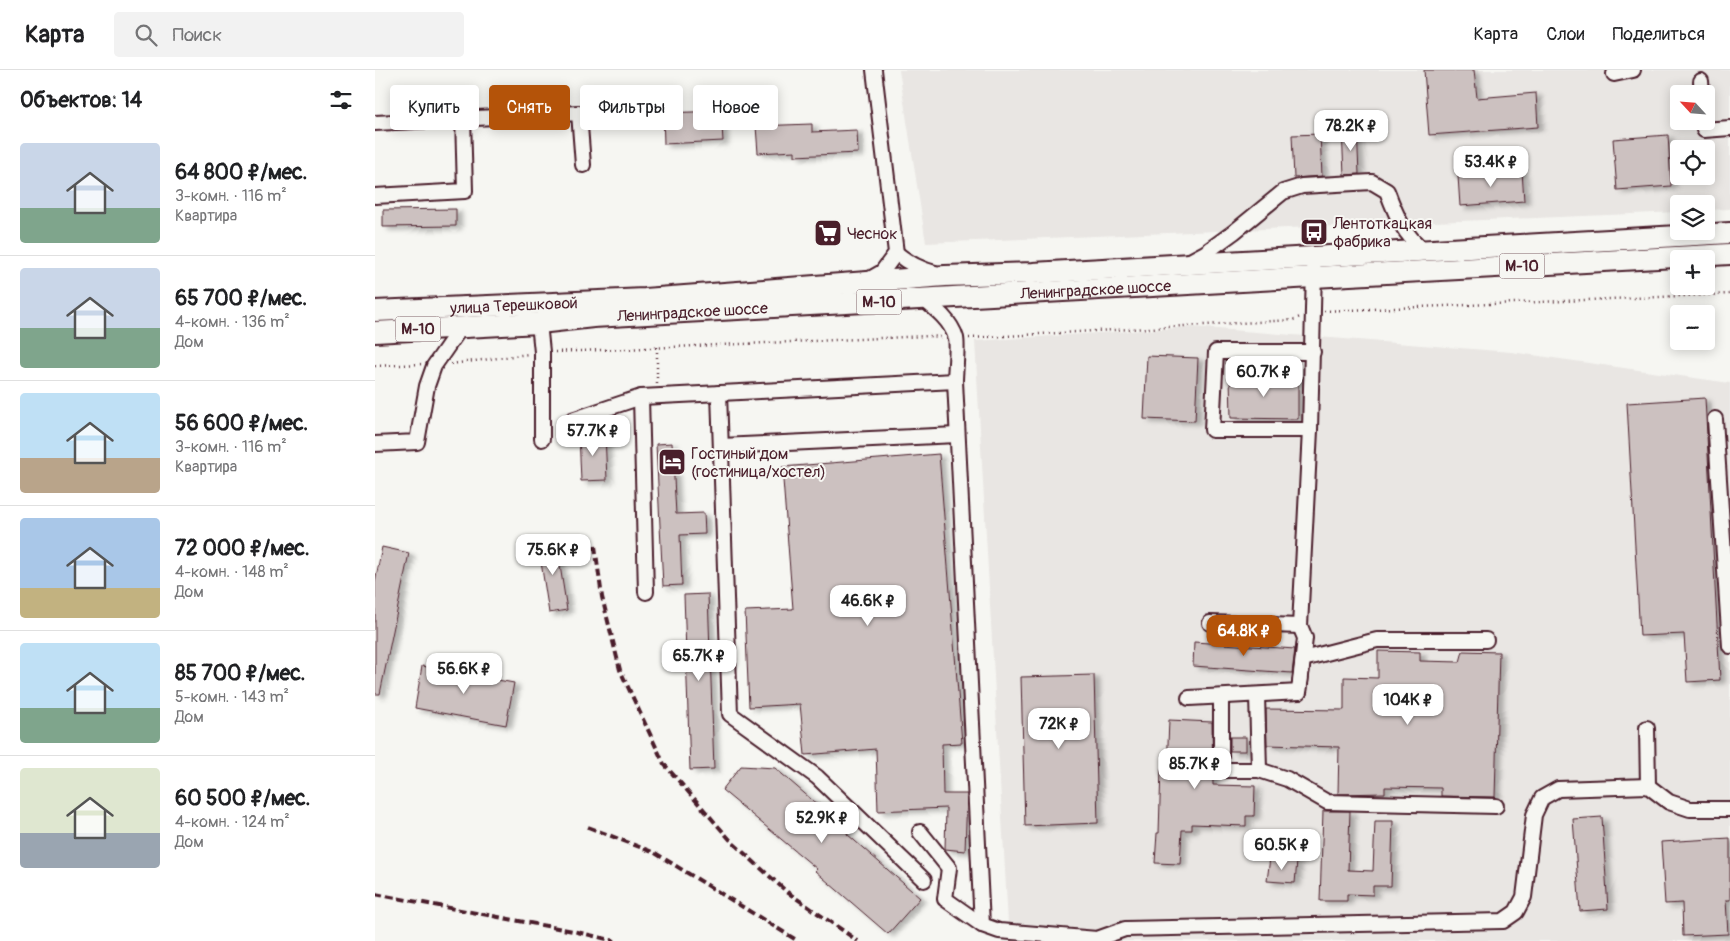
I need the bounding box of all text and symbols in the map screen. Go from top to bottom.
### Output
search box [114,12,464,57]
text: Карта [25,20,84,49]
icon: search [132,21,160,49]
text: Поиск [172,23,222,47]
text: Карта [1474,23,1518,46]
text: Слои [1546,23,1584,46]
text: Поделиться [1612,23,1705,46]
chip: Купить [390,85,479,130]
chip: Снять [489,85,570,130]
chip: Фильтры [580,85,683,130]
chip: Новое [693,85,778,130]
north arrow [1670,85,1715,130]
map controls [1670,85,1715,350]
icon: filters [327,86,355,114]
text: Объектов: 14 [20,87,142,114]
pin: 78.2K ₽ [1305,109,1397,152]
text: 78.2K ₽ [1325,116,1377,136]
button: locate [1670,140,1715,185]
pin: 53.4K ₽ [1445,146,1537,188]
text: 53.4K ₽ [1464,152,1518,172]
text: 64 800 ₽/мес. [175,159,307,186]
icon: home [60,163,120,223]
text: 3-комн. · 116 m² [175,186,287,206]
button: layers [1670,195,1715,240]
text: Квартира [175,206,237,226]
place label: Лентоткацкая фабрика [1332,214,1432,252]
bus stop icon: Лентоткацкая фабрика [1299,217,1329,247]
supermarket icon: Чеснок [813,218,843,248]
place label: Чеснок [847,224,897,244]
button: + [1670,250,1715,295]
road number: М-10 [1499,254,1545,278]
street label: Ленинградское шоссе [1019,276,1172,304]
text: 65 700 ₽/мес. [175,285,307,312]
icon: home [60,288,120,348]
road number: М-10 [857,290,901,314]
street label: улица Терешковой [449,293,578,319]
street label: Ленинградское шоссе [615,298,768,327]
button: − [1670,305,1715,350]
text: 4-комн. · 136 m² [175,312,290,332]
road number: М-10 [395,316,441,342]
text: Дом [175,332,204,352]
pin: 60.7K ₽ [1218,356,1310,398]
text: 60.7K ₽ [1237,362,1291,382]
text: 56 600 ₽/мес. [175,410,308,437]
icon: home [60,413,120,473]
pin: 57.7K ₽ [547,414,639,457]
text: 57.7K ₽ [567,421,619,441]
text: 3-комн. · 116 m² [175,437,287,457]
place label: Гостиный дом (гостиница/хостел) [691,444,826,482]
hotel icon: Гостиный дом (гостиница/хостел) [657,447,687,477]
text: Квартира [175,457,237,477]
pin: 75.6K ₽ [507,534,599,576]
text: 72 000 ₽/мес. [175,535,310,562]
icon: home [60,538,120,598]
text: 75.6K ₽ [527,540,579,560]
text: 4-комн. · 148 m² [175,562,289,582]
text: Дом [175,582,204,602]
pin: 46.6K ₽ [822,584,914,627]
text: 46.6K ₽ [841,591,895,611]
pin: 64.8K ₽ [1198,614,1290,657]
text: 64.8K ₽ [1218,621,1270,641]
pin: 65.7K ₽ [653,640,745,682]
text: 65.7K ₽ [673,646,725,666]
pin: 56.6K ₽ [418,652,510,695]
text: 56.6K ₽ [437,659,491,679]
text: 85 700 ₽/мес. [175,660,305,687]
icon: home [60,663,120,723]
pin: 104K ₽ [1367,684,1449,726]
text: 5-комн. · 143 m² [175,687,289,707]
text: 104K ₽ [1383,690,1433,710]
text: Дом [175,707,204,727]
pin: 72K ₽ [1024,708,1094,750]
text: 72K ₽ [1039,714,1079,734]
pin: 85.7K ₽ [1149,748,1241,790]
text: 85.7K ₽ [1169,754,1221,774]
text: 60 500 ₽/мес. [175,785,310,812]
icon: home [60,788,120,848]
pin: 52.9K ₽ [776,802,868,844]
text: 52.9K ₽ [796,808,848,828]
text: 4-комн. · 124 m² [175,812,290,832]
pin: 60.5K ₽ [1236,828,1328,871]
text: Дом [175,832,204,852]
text: 60.5K ₽ [1254,835,1310,855]

